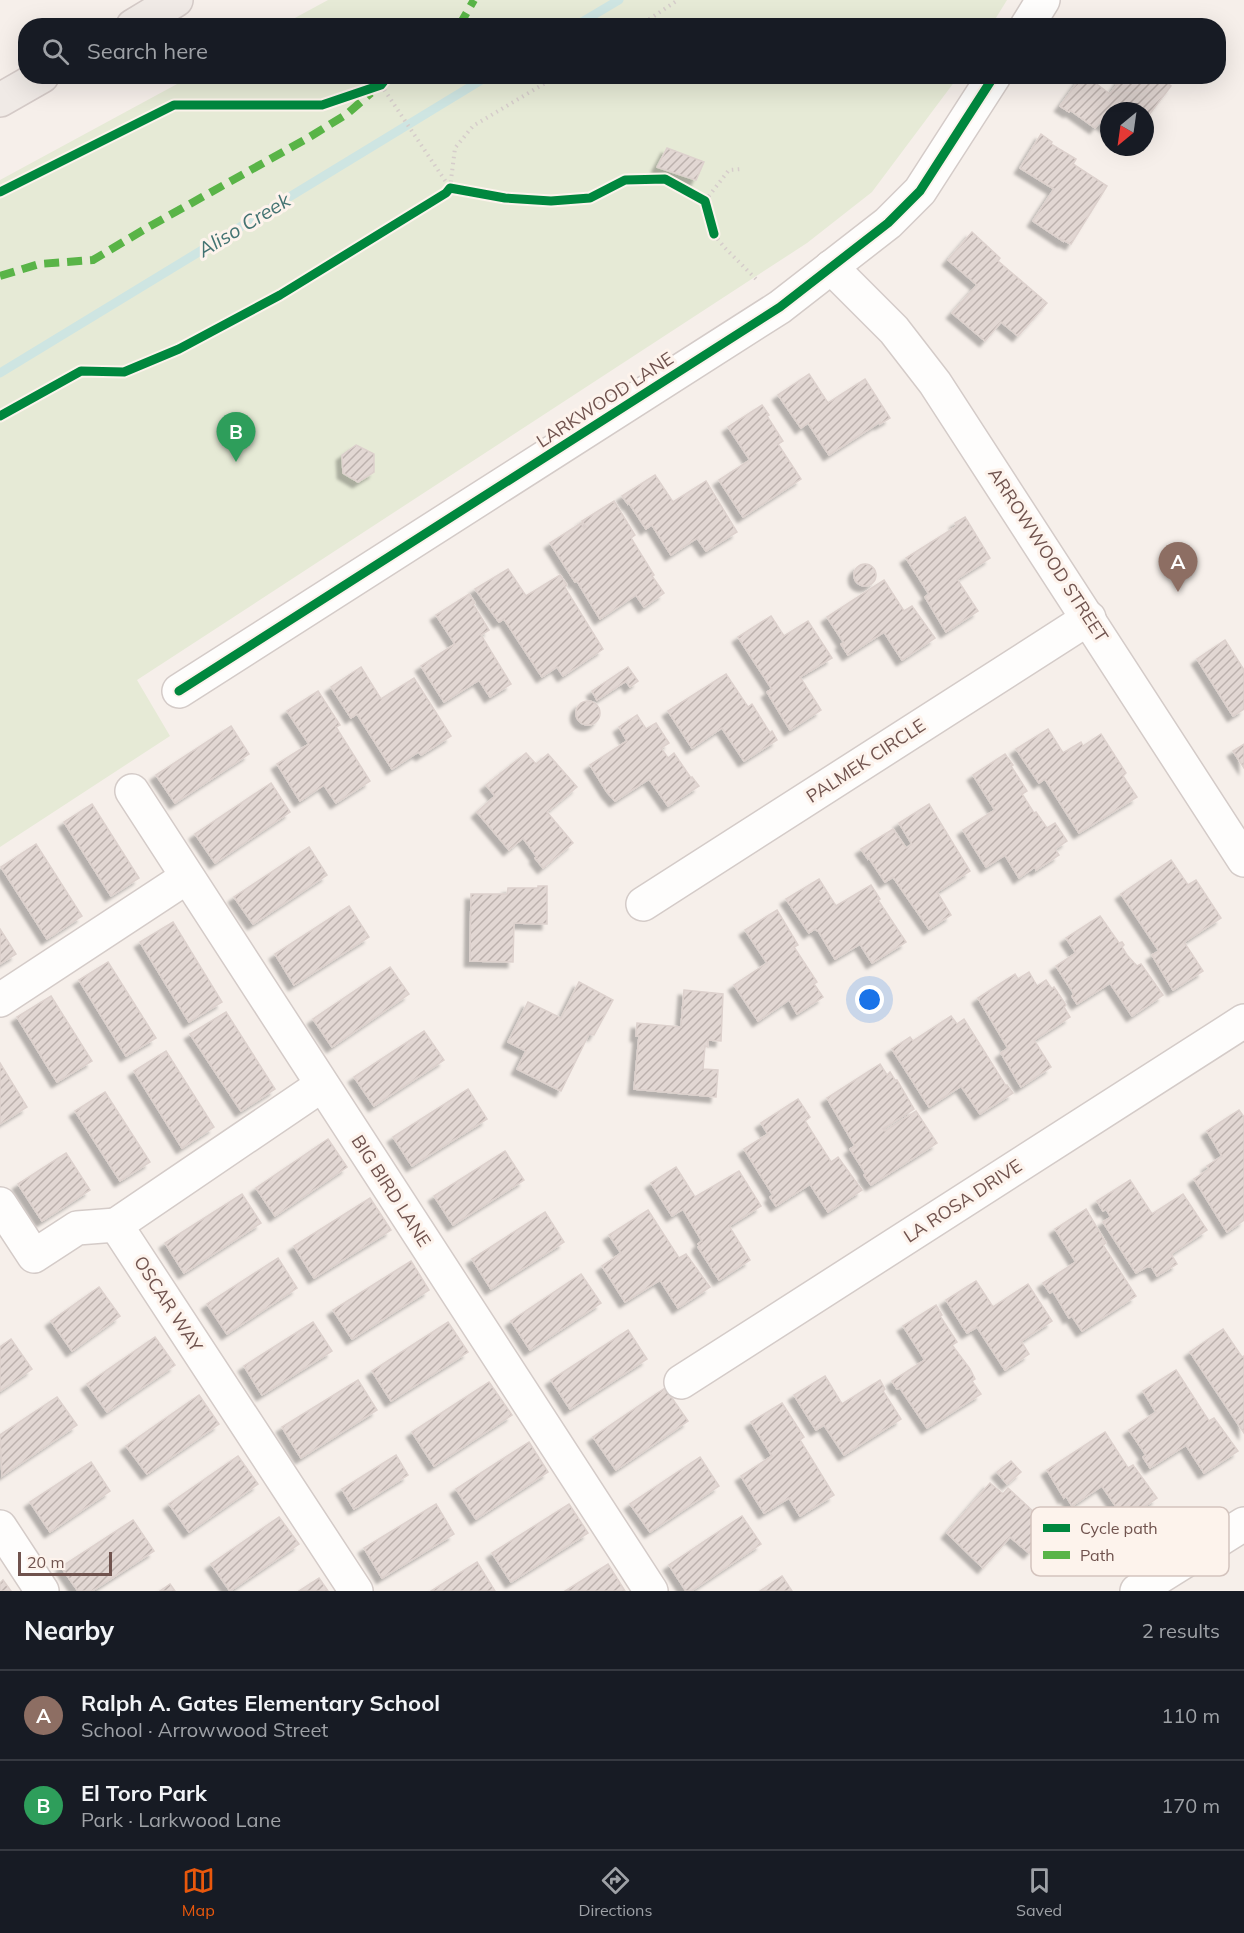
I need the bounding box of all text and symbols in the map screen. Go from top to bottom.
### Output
search box [18,18,1226,84]
icon: search [39,35,72,68]
text: Search here [87,37,208,65]
north arrow [1100,102,1154,156]
water label: Aliso Creek [192,187,295,262]
street label: LARKWOOD LANE [532,347,678,452]
pin: B [216,412,256,462]
street label: ARROWWOOD STREET [983,463,1114,646]
pin: A [1158,542,1198,592]
street label: PALMEK CIRCLE [802,713,930,808]
your location [855,985,884,1014]
street label: BIG BIRD LANE [347,1130,436,1251]
street label: LA ROSA DRIVE [899,1154,1026,1247]
street label: OSCAR WAY [129,1252,208,1357]
legend [1031,1507,1229,1576]
text: Cycle path [1080,1518,1158,1538]
text: Path [1080,1545,1115,1565]
scale bar [18,1549,112,1576]
text: 20 m [27,1552,64,1572]
text: Nearby [24,1614,114,1647]
text: 2 results [1142,1618,1220,1643]
text: Ralph A. Gates Elementary School [81,1689,440,1717]
text: A [36,1703,51,1728]
text: 110 m [1161,1703,1220,1728]
text: School · Arrowwood Street [81,1717,328,1742]
text: El Toro Park [81,1779,207,1807]
text: B [37,1793,50,1818]
text: 170 m [1161,1793,1220,1818]
text: Park · Larkwood Lane [81,1807,281,1832]
tab: Map [182,1864,215,1920]
tab: Directions [578,1864,652,1920]
tab: Saved [1016,1864,1062,1920]

